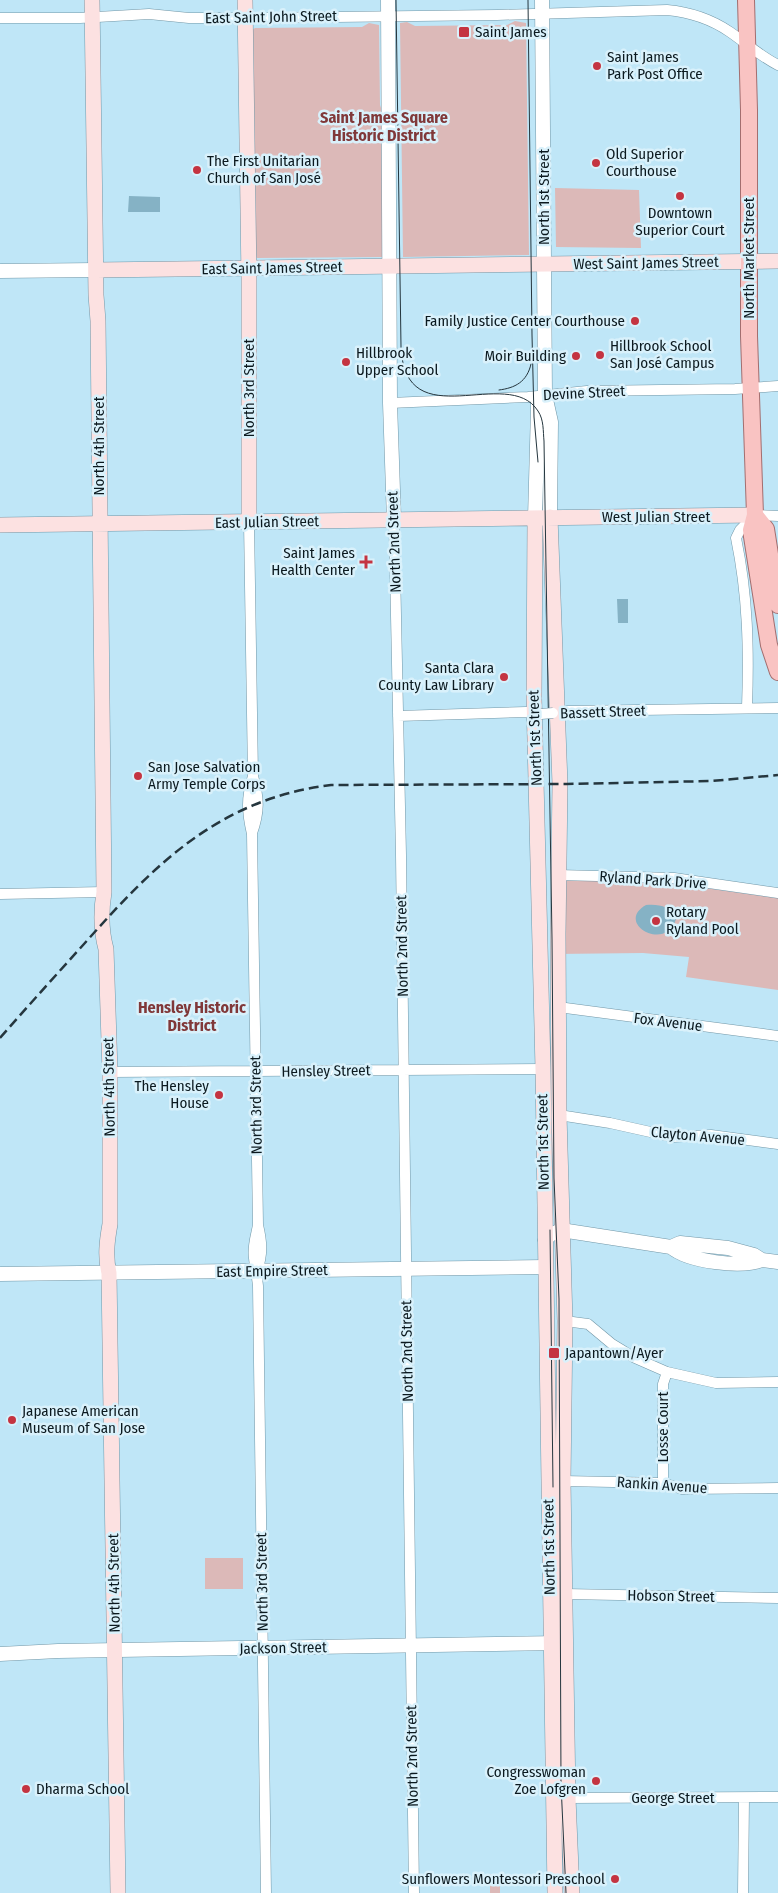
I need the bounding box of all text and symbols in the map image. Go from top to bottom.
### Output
street label: East Saint John Street [205,7,337,27]
place label: Saint James [475,23,547,41]
marker: Saint James [457,25,471,39]
place label: Saint James Park Post Office [607,48,703,83]
marker: Saint James Park Post Office [591,60,603,72]
district label: Saint James Square Historic District [320,108,448,145]
place label: Old Superior Courthouse [606,145,684,180]
street label: North 1st Street [535,149,553,245]
place label: The First Unitarian Church of San José [207,152,321,187]
marker: Old Superior Courthouse [590,157,602,169]
marker: The First Unitarian Church of San José [191,164,203,176]
marker: Downtown Superior Court [674,190,686,202]
street label: North Market Street [740,197,758,319]
place label: Downtown Superior Court [635,204,725,239]
street label: West Saint James Street [573,253,719,273]
street label: East Saint James Street [201,258,343,278]
place label: Family Justice Center Courthouse [424,312,625,330]
marker: Family Justice Center Courthouse [629,315,641,327]
place label: Hillbrook School San José Campus [610,337,714,372]
street label: North 3rd Street [240,339,258,437]
place label: Hillbrook Upper School [356,344,438,379]
place label: Moir Building [484,347,566,365]
marker: Hillbrook School San José Campus [594,349,606,361]
marker: Moir Building [570,350,582,362]
marker: Hillbrook Upper School [340,356,352,368]
street label: Devine Street [542,382,626,404]
street label: North 4th Street [90,396,108,496]
street label: North 2nd Street [383,491,405,593]
street label: West Julian Street [602,508,710,526]
street label: East Julian Street [215,512,319,532]
place label: Saint James Health Center [271,544,356,579]
marker: Saint James Health Center [359,555,373,569]
place label: Santa Clara County Law Library [378,659,494,694]
marker: Santa Clara County Law Library [498,671,510,683]
street label: North 1st Street [524,690,546,786]
street label: Bassett Street [560,702,646,722]
place label: San Jose Salvation Army Temple Corps [148,758,265,793]
marker: San Jose Salvation Army Temple Corps [132,770,144,782]
street label: Ryland Park Drive [599,867,707,893]
street label: North 2nd Street [392,895,412,997]
place label: Rotary Ryland Pool [666,903,739,938]
marker: Rotary Ryland Pool [650,915,662,927]
district label: Hensley Historic District [138,998,246,1035]
street label: Fox Avenue [633,1009,703,1035]
street label: North 4th Street [99,1037,119,1137]
street label: North 3rd Street [246,1055,266,1154]
street label: Hensley Street [281,1061,371,1081]
place label: The Hensley House [134,1077,209,1112]
marker: The Hensley House [213,1089,225,1101]
street label: North 1st Street [533,1094,553,1190]
street label: Clayton Avenue [650,1123,746,1149]
street label: East Empire Street [216,1261,328,1281]
street label: North 2nd Street [397,1300,417,1402]
place label: Japantown/Ayer [565,1344,664,1362]
marker: Japantown/Ayer [547,1346,561,1360]
street label: Losse Court [654,1391,672,1463]
place label: Japanese American Museum of San Jose [22,1402,145,1437]
marker: Japanese American Museum of San Jose [6,1414,18,1426]
street label: Rankin Avenue [616,1473,708,1497]
street label: North 1st Street [539,1499,559,1595]
street label: North 3rd Street [252,1532,272,1631]
street label: North 4th Street [104,1533,124,1633]
street label: Hobson Street [627,1586,715,1606]
street label: Jackson Street [239,1638,327,1658]
street label: North 2nd Street [402,1705,422,1807]
place label: Congresswoman Zoe Lofgren [487,1763,586,1798]
marker: Congresswoman Zoe Lofgren [590,1775,602,1787]
place label: Dharma School [36,1780,129,1798]
marker: Dharma School [20,1783,32,1795]
street label: George Street [631,1789,715,1807]
place label: Sunflowers Montessori Preschool [402,1870,605,1888]
marker: Sunflowers Montessori Preschool [609,1873,621,1885]

